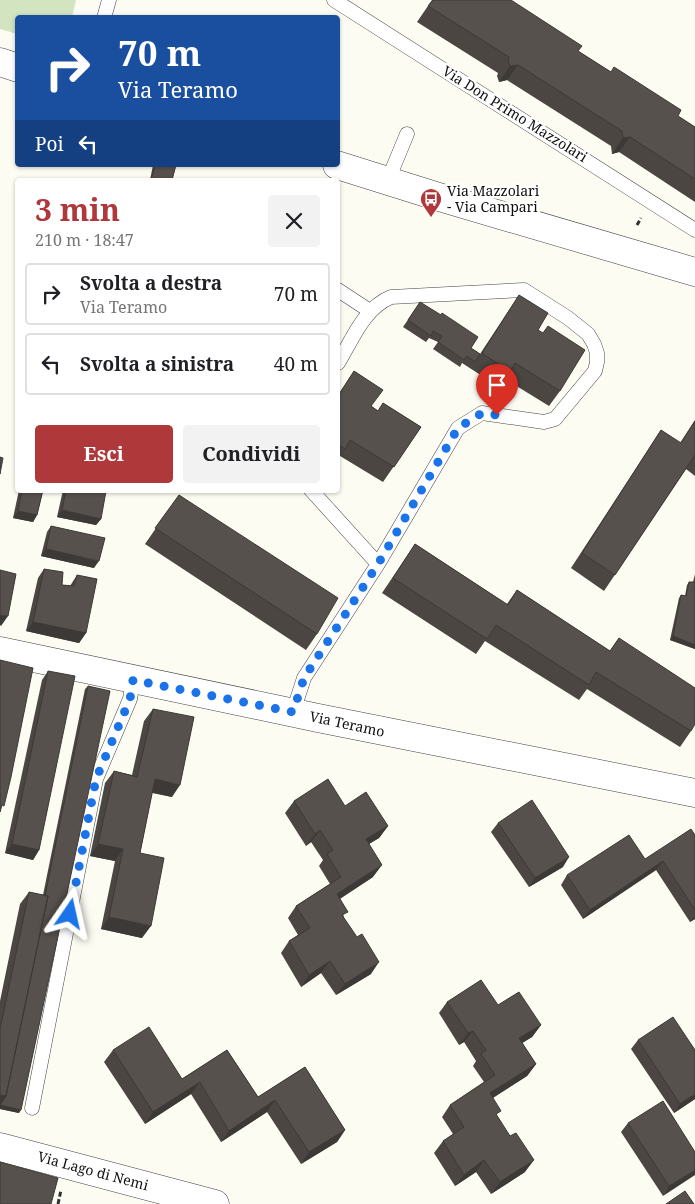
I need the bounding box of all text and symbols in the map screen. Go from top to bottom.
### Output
text: 70 m [118,29,201,76]
icon: right [35,35,100,100]
street label: Via Don Primo Mazzolari [439,61,592,166]
text: Via Teramo [118,74,238,104]
icon: left [74,130,102,158]
text: Poi [35,131,64,157]
place label: Via Mazzolari - Via Campari [447,181,540,216]
bus stop icon: Via Mazzolari - Via Campari [419,187,443,218]
text: 3 min [35,189,120,230]
button: close [268,195,320,247]
text: 210 m · 18:47 [35,229,134,251]
text: Svolta a destra [80,270,222,296]
icon: right [37,280,65,308]
text: 70 m [274,281,318,307]
text: Via Teramo [80,296,167,318]
icon: left [37,350,65,378]
text: Svolta a sinistra [80,351,234,377]
text: 40 m [274,351,318,377]
pin [476,364,518,415]
icon: arrive [483,371,511,399]
button: Esci [35,425,173,483]
button: Condividi [183,425,320,483]
street label: Via Teramo [308,706,386,741]
position arrow [43,887,95,939]
street label: Via Lago di Nemi [36,1147,151,1195]

